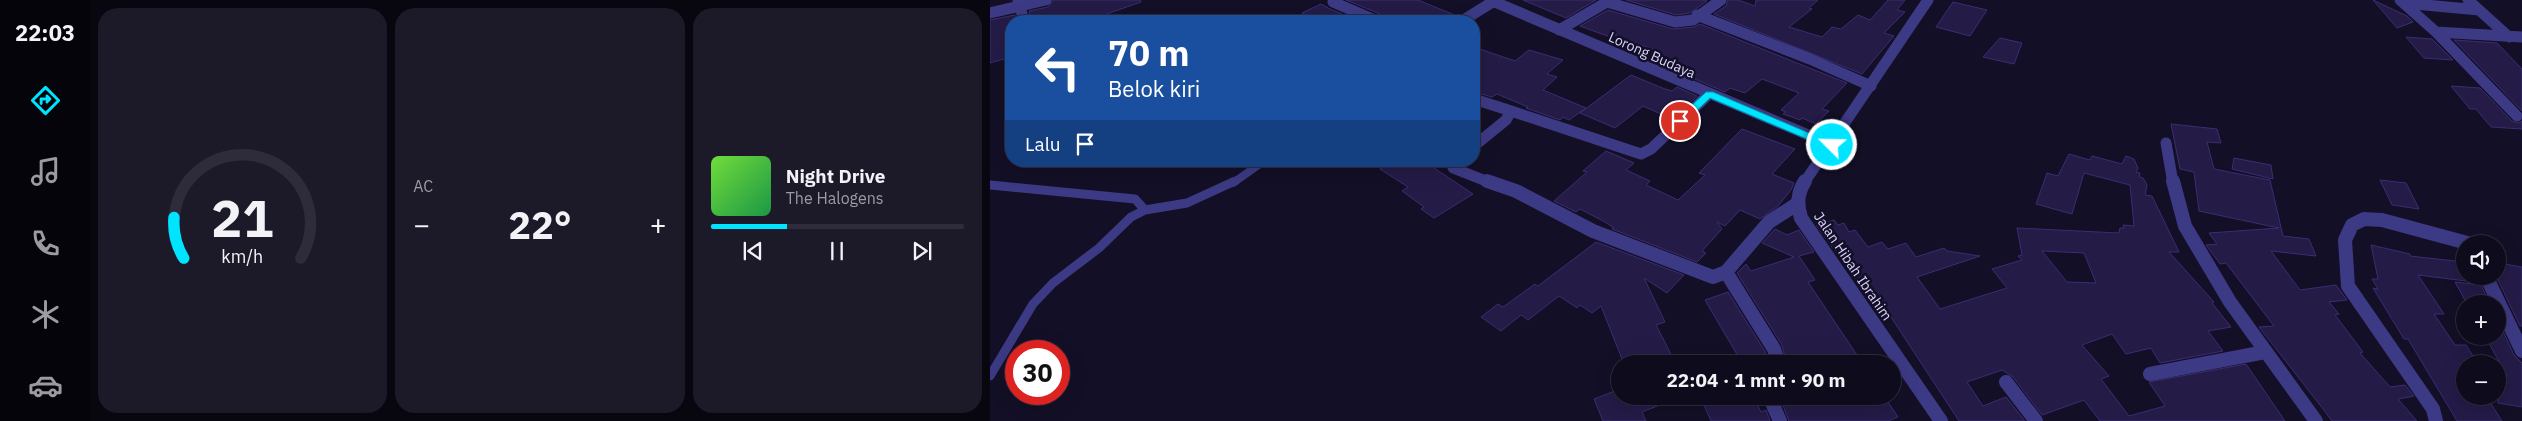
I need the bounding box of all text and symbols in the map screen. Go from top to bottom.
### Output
text: 22:03 [15,18,75,47]
street label: Lorong Budaya [1606,28,1699,82]
text: 70 m [1108,30,1190,76]
icon: left [1025,35,1090,100]
text: Belok kiri [1108,74,1200,103]
icon: directions [28,83,63,118]
pin [1659,100,1701,142]
icon: arrive [1666,107,1694,135]
position arrow [1805,118,1857,170]
icon: arrive [1071,130,1099,158]
text: Lalu [1025,132,1061,156]
icon: music [28,154,63,189]
text: Night Drive [786,164,886,188]
text: AC [413,176,433,196]
text: 21 [211,184,274,251]
text: The Halogens [786,188,884,208]
text: 22° [508,200,572,249]
text: − [413,206,430,243]
text: + [650,206,667,243]
street label: Jalan Hibah Ibrahim [1810,208,1896,324]
icon: phone [28,226,63,261]
map controls [2456,235,2506,405]
button: sound [2456,235,2506,285]
icon: previous [739,237,767,265]
icon: pause [823,237,851,265]
icon: next [908,237,936,265]
text: km/h [222,245,264,268]
button: + [2456,295,2506,345]
icon: climate [28,297,63,332]
speed limit sign: 30 [1005,340,1070,405]
button: − [2456,355,2506,405]
icon: car [28,368,63,403]
text: 22:04 · 1 mnt · 90 m [1666,368,1846,392]

